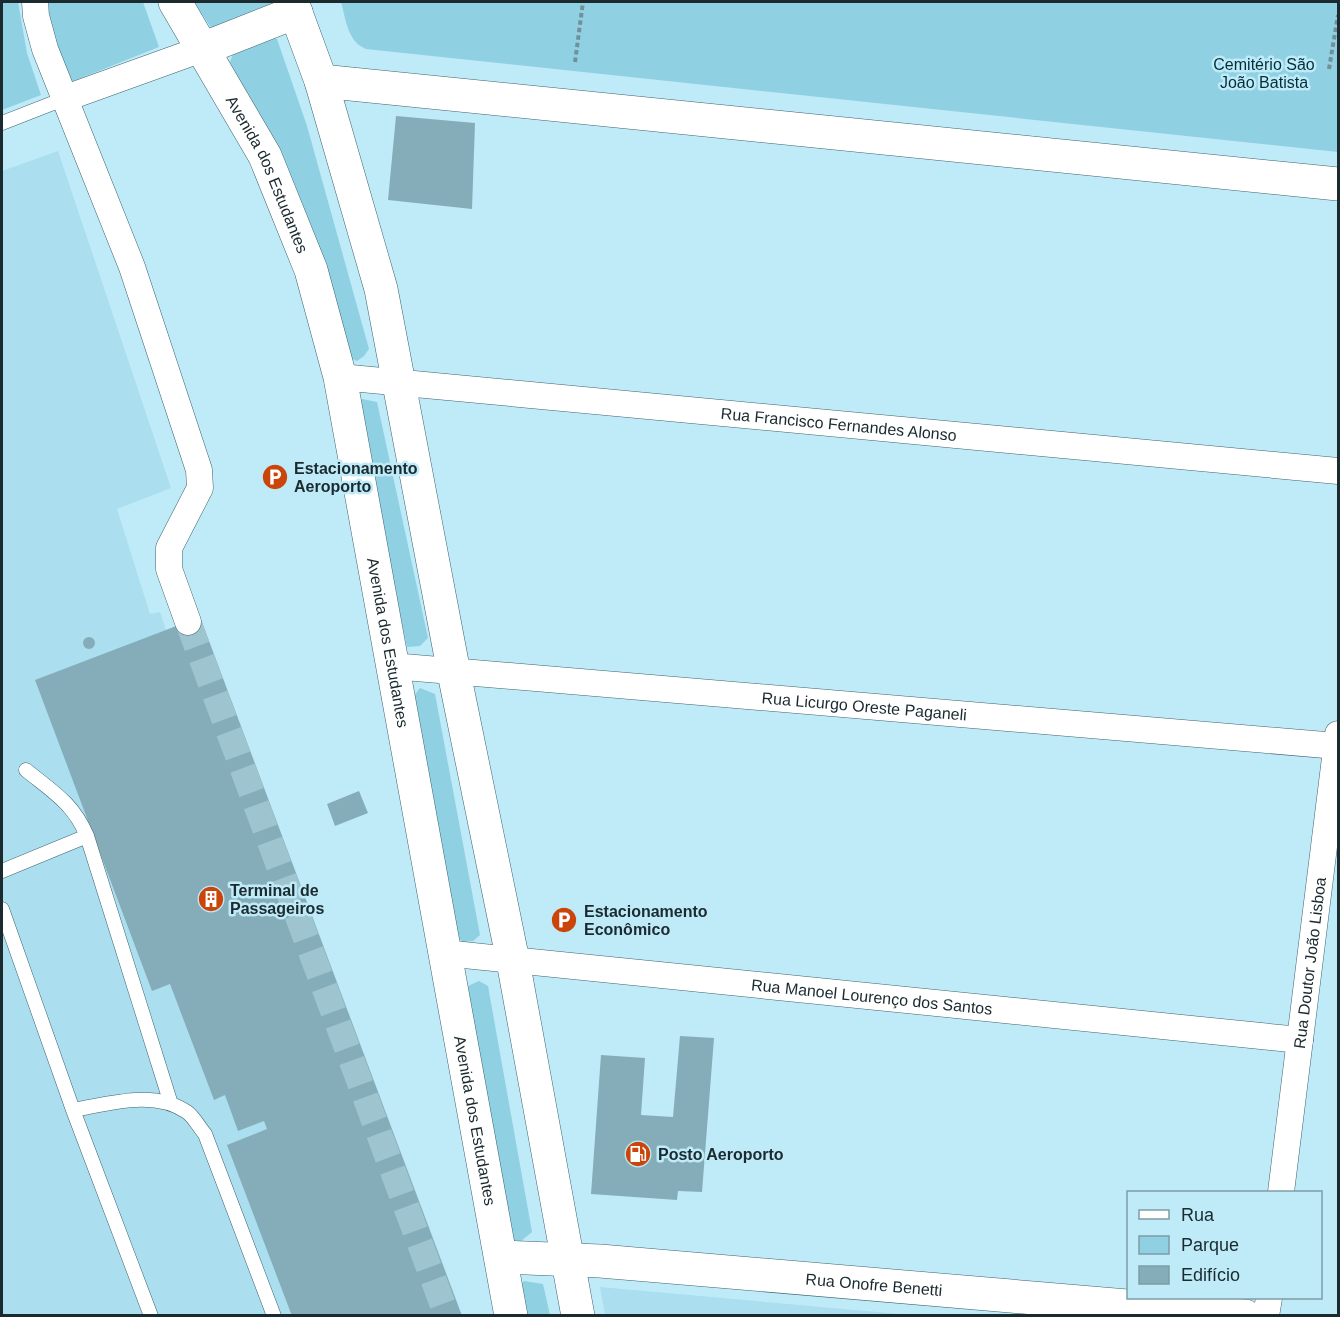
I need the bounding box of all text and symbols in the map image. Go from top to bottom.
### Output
park label: Cemitério São João Batista [1213,56,1315,91]
street label: Avenida dos Estudantes [223,93,312,255]
street label: Rua Francisco Fernandes Alonso [720,404,958,444]
place label: Estacionamento Aeroporto [294,460,418,495]
parking icon: Estacionamento Aeroporto [260,462,290,492]
street label: Avenida dos Estudantes [365,556,412,729]
street label: Rua Licurgo Oreste Paganeli [761,689,967,723]
street label: Rua Doutor João Lisboa [1290,876,1329,1050]
place label: Terminal de Passageiros [230,882,324,917]
building icon: Terminal de Passageiros [196,884,226,914]
place label: Estacionamento Econômico [584,903,708,938]
parking icon: Estacionamento Econômico [549,905,579,935]
street label: Rua Manoel Lourenço dos Santos [750,976,993,1017]
street label: Avenida dos Estudantes [452,1034,499,1207]
fuel station icon: Posto Aeroporto [623,1139,653,1169]
place label: Posto Aeroporto [658,1146,784,1163]
legend [1127,1191,1322,1299]
text: Rua [1181,1205,1215,1225]
text: Parque [1181,1235,1239,1255]
text: Edifício [1181,1265,1240,1285]
street label: Rua Onofre Benetti [805,1270,943,1299]

